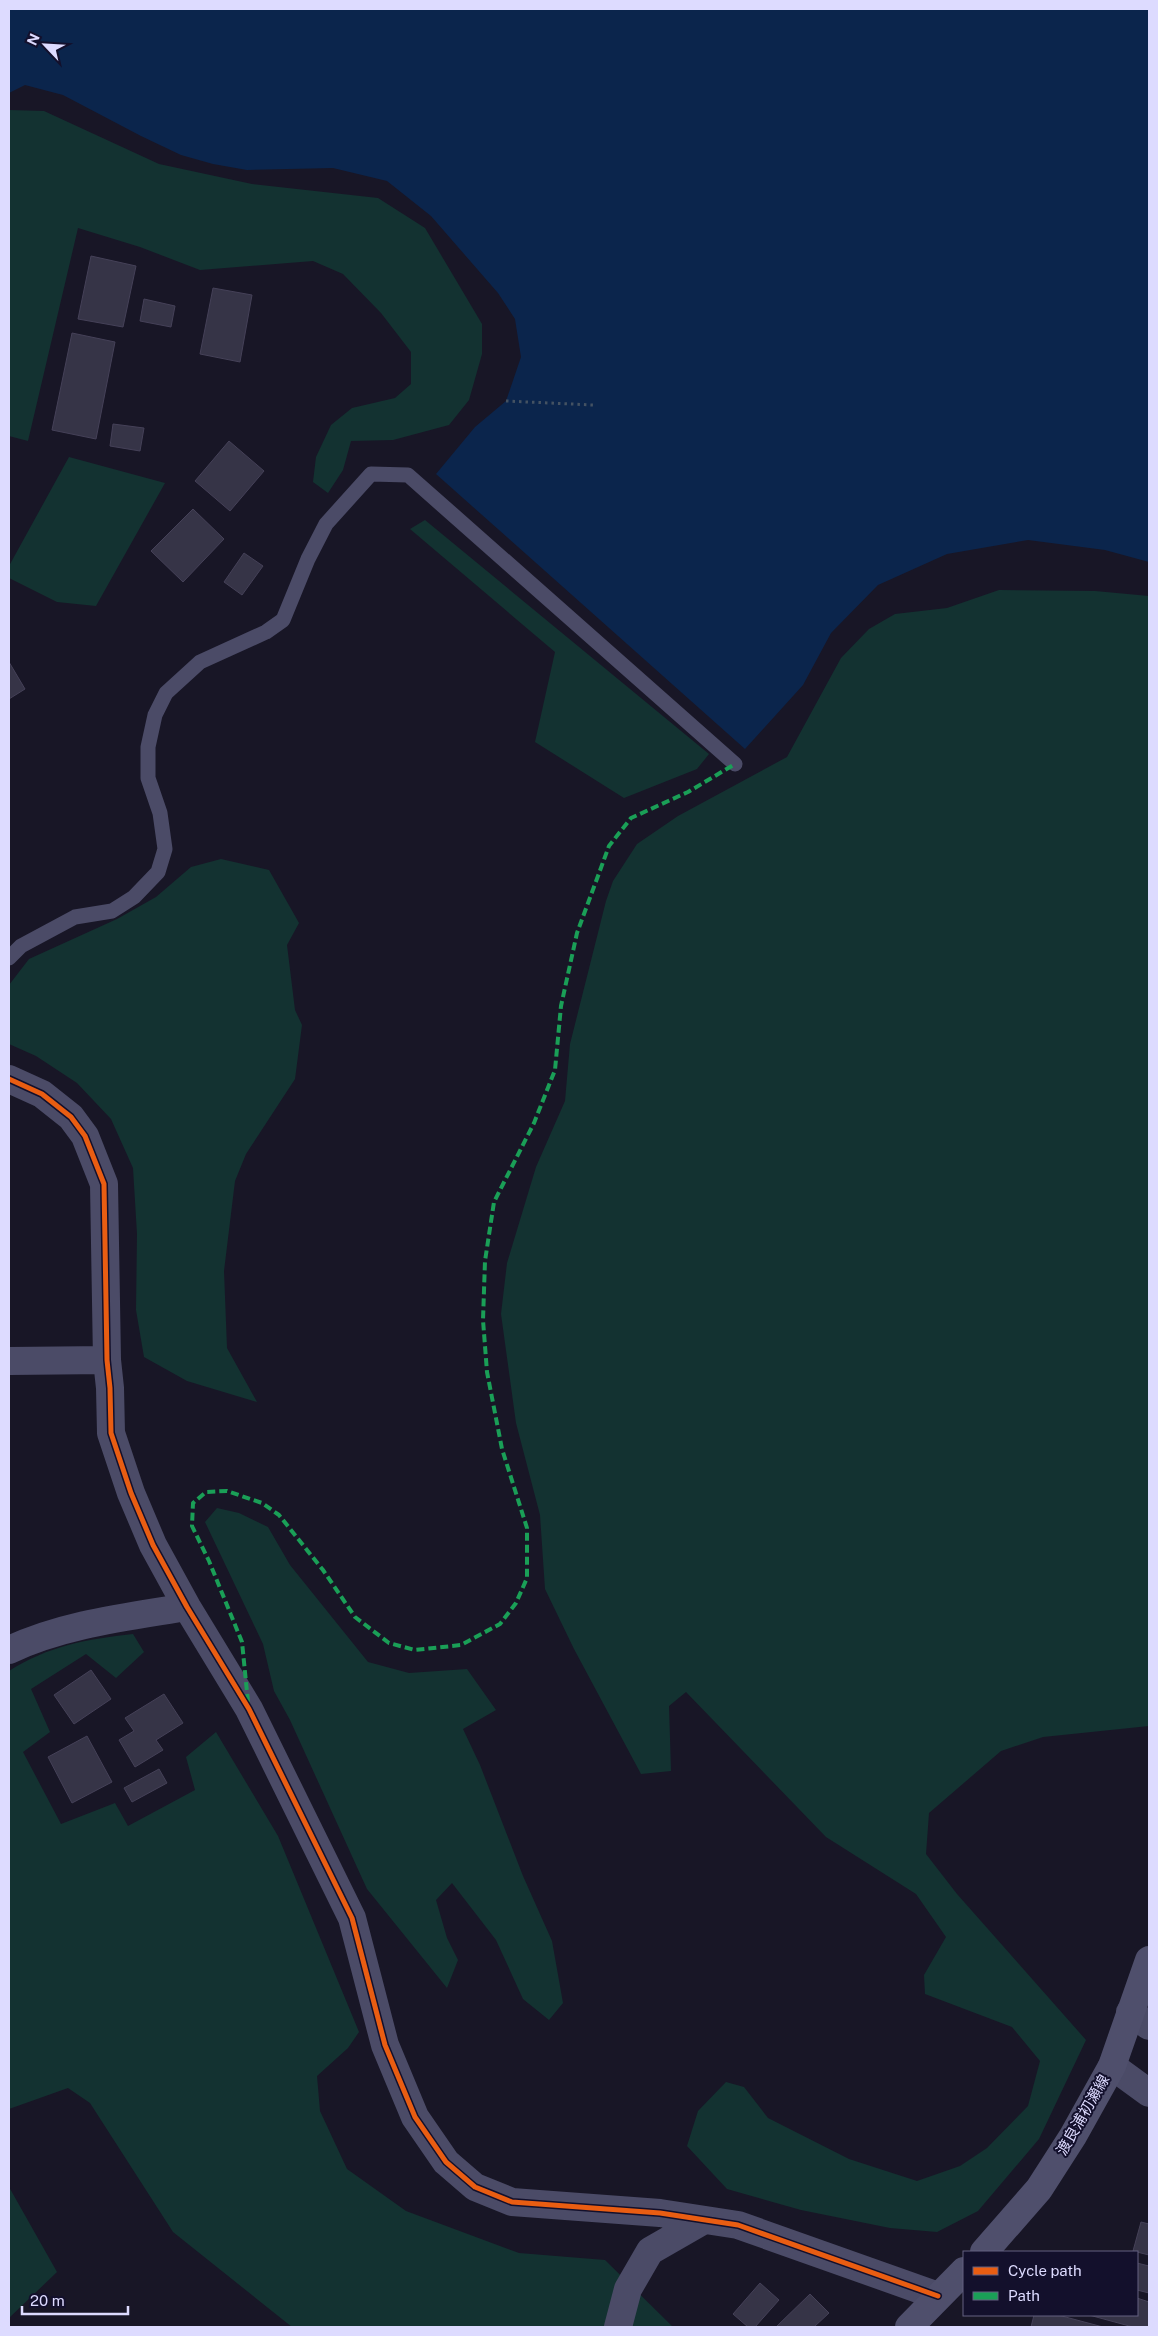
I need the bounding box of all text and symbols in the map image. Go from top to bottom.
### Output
north arrow [20,20,70,70]
text: N [24,31,43,48]
street label: 渡良浦初瀬線 [1053,2072,1112,2158]
legend [963,2251,1138,2316]
text: Cycle path [1008,2262,1082,2279]
scale bar [22,2284,129,2316]
text: Path [1008,2287,1040,2304]
text: 20 m [30,2292,65,2309]

